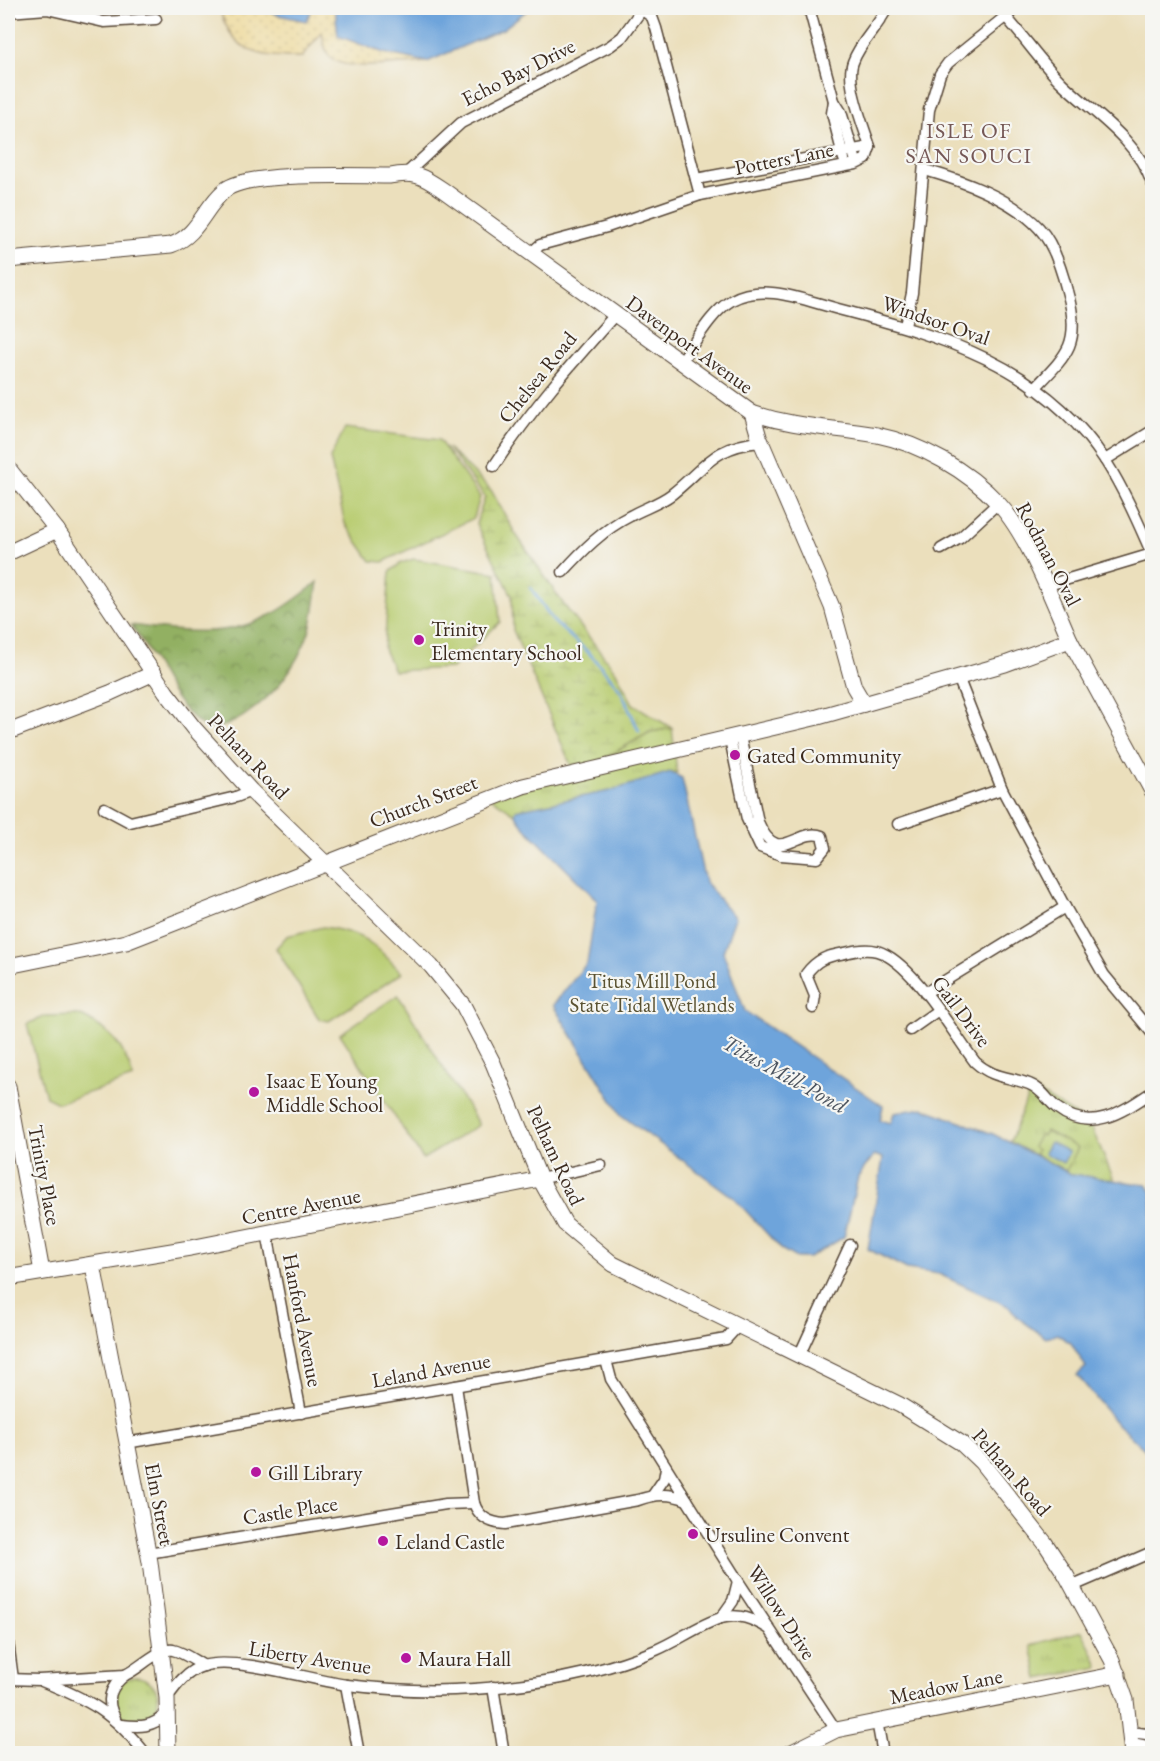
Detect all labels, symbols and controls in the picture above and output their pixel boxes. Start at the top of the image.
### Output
street label: Echo Bay Drive [457,32,579,112]
district label: ISLE OF SAN SOUCI [905,116,1033,170]
street label: Potters Lane [732,135,836,181]
street label: Davenport Avenue [621,289,759,399]
street label: Windsor Oval [878,289,994,351]
street label: Chelsea Road [492,325,582,428]
street label: Rodman Oval [1010,497,1088,611]
place label: Trinity Elementary School [431,615,582,666]
marker: Trinity Elementary School [412,633,426,647]
street label: Pelham Road [202,707,296,805]
place label: Gated Community [747,742,902,769]
marker: Gated Community [728,748,742,762]
street label: Church Street [365,768,481,834]
park label: Titus Mill Pond State Tidal Wetlands [569,967,735,1018]
street label: Gail Drive [926,970,998,1052]
water label: Titus Mill-Pond [718,1028,853,1120]
place label: Isaac E Young Middle School [266,1067,383,1118]
marker: Isaac E Young Middle School [247,1085,261,1099]
street label: Pelham Road [521,1101,591,1210]
street label: Trinity Place [22,1123,68,1227]
street label: Centre Avenue [239,1181,363,1231]
street label: Hanford Avenue [277,1251,329,1389]
street label: Leland Avenue [370,1346,492,1394]
street label: Pelham Road [967,1423,1058,1522]
place label: Gill Library [268,1459,363,1486]
street label: Elm Street [139,1460,181,1548]
marker: Gill Library [249,1465,263,1479]
street label: Castle Place [241,1489,339,1531]
place label: Ursuline Convent [705,1521,850,1548]
marker: Ursuline Convent [686,1527,700,1541]
place label: Leland Castle [395,1528,505,1555]
marker: Leland Castle [376,1534,390,1548]
street label: Willow Drive [741,1560,823,1664]
street label: Liberty Avenue [247,1634,373,1680]
place label: Maura Hall [418,1645,511,1672]
marker: Maura Hall [399,1651,413,1665]
street label: Meadow Lane [887,1662,1005,1710]

